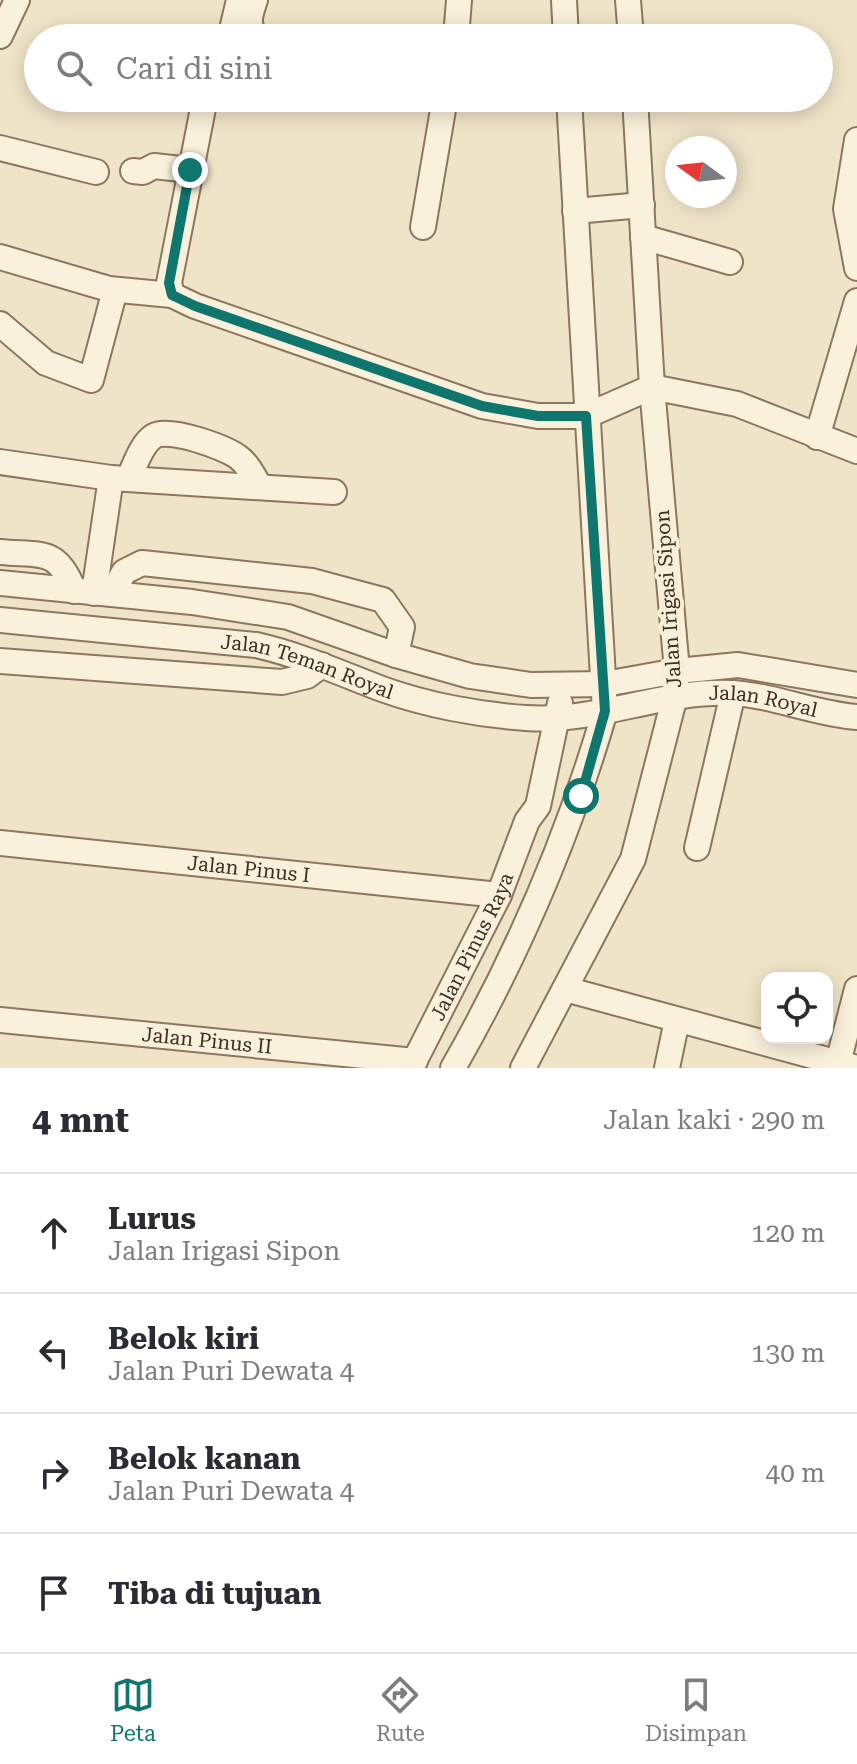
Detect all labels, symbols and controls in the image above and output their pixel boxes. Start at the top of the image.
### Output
search box [24,24,833,112]
icon: search [52,46,96,90]
text: Cari di sini [116,51,272,86]
north arrow [665,136,737,208]
route end [172,152,208,188]
street label: Jalan Irigasi Sipon [650,509,686,689]
street label: Jalan Teman Royal [219,630,397,704]
street label: Jalan Royal [708,681,820,722]
route start [563,778,599,814]
street label: Jalan Pinus I [186,851,311,887]
street label: Jalan Pinus Raya [425,869,518,1024]
map controls [761,972,833,1044]
button: locate [761,972,833,1044]
street label: Jalan Pinus II [141,1022,273,1059]
text: 4 mnt [32,1100,129,1140]
text: Jalan kaki · 290 m [603,1105,825,1135]
text: Lurus [108,1201,196,1236]
icon: ahead [32,1211,76,1255]
text: 120 m [751,1218,825,1248]
text: Jalan Irigasi Sipon [108,1236,340,1266]
text: Belok kiri [108,1321,259,1356]
icon: left [32,1331,76,1375]
text: 130 m [751,1338,825,1368]
text: Jalan Puri Dewata 4 [108,1356,354,1386]
text: Belok kanan [108,1441,301,1476]
icon: right [32,1451,76,1495]
text: 40 m [766,1458,825,1488]
text: Jalan Puri Dewata 4 [108,1476,354,1506]
icon: arrive [32,1571,76,1615]
text: Tiba di tujuan [108,1576,321,1611]
tab: Peta [110,1673,156,1746]
tab: Rute [376,1673,425,1746]
tab: Disimpan [645,1673,747,1746]

